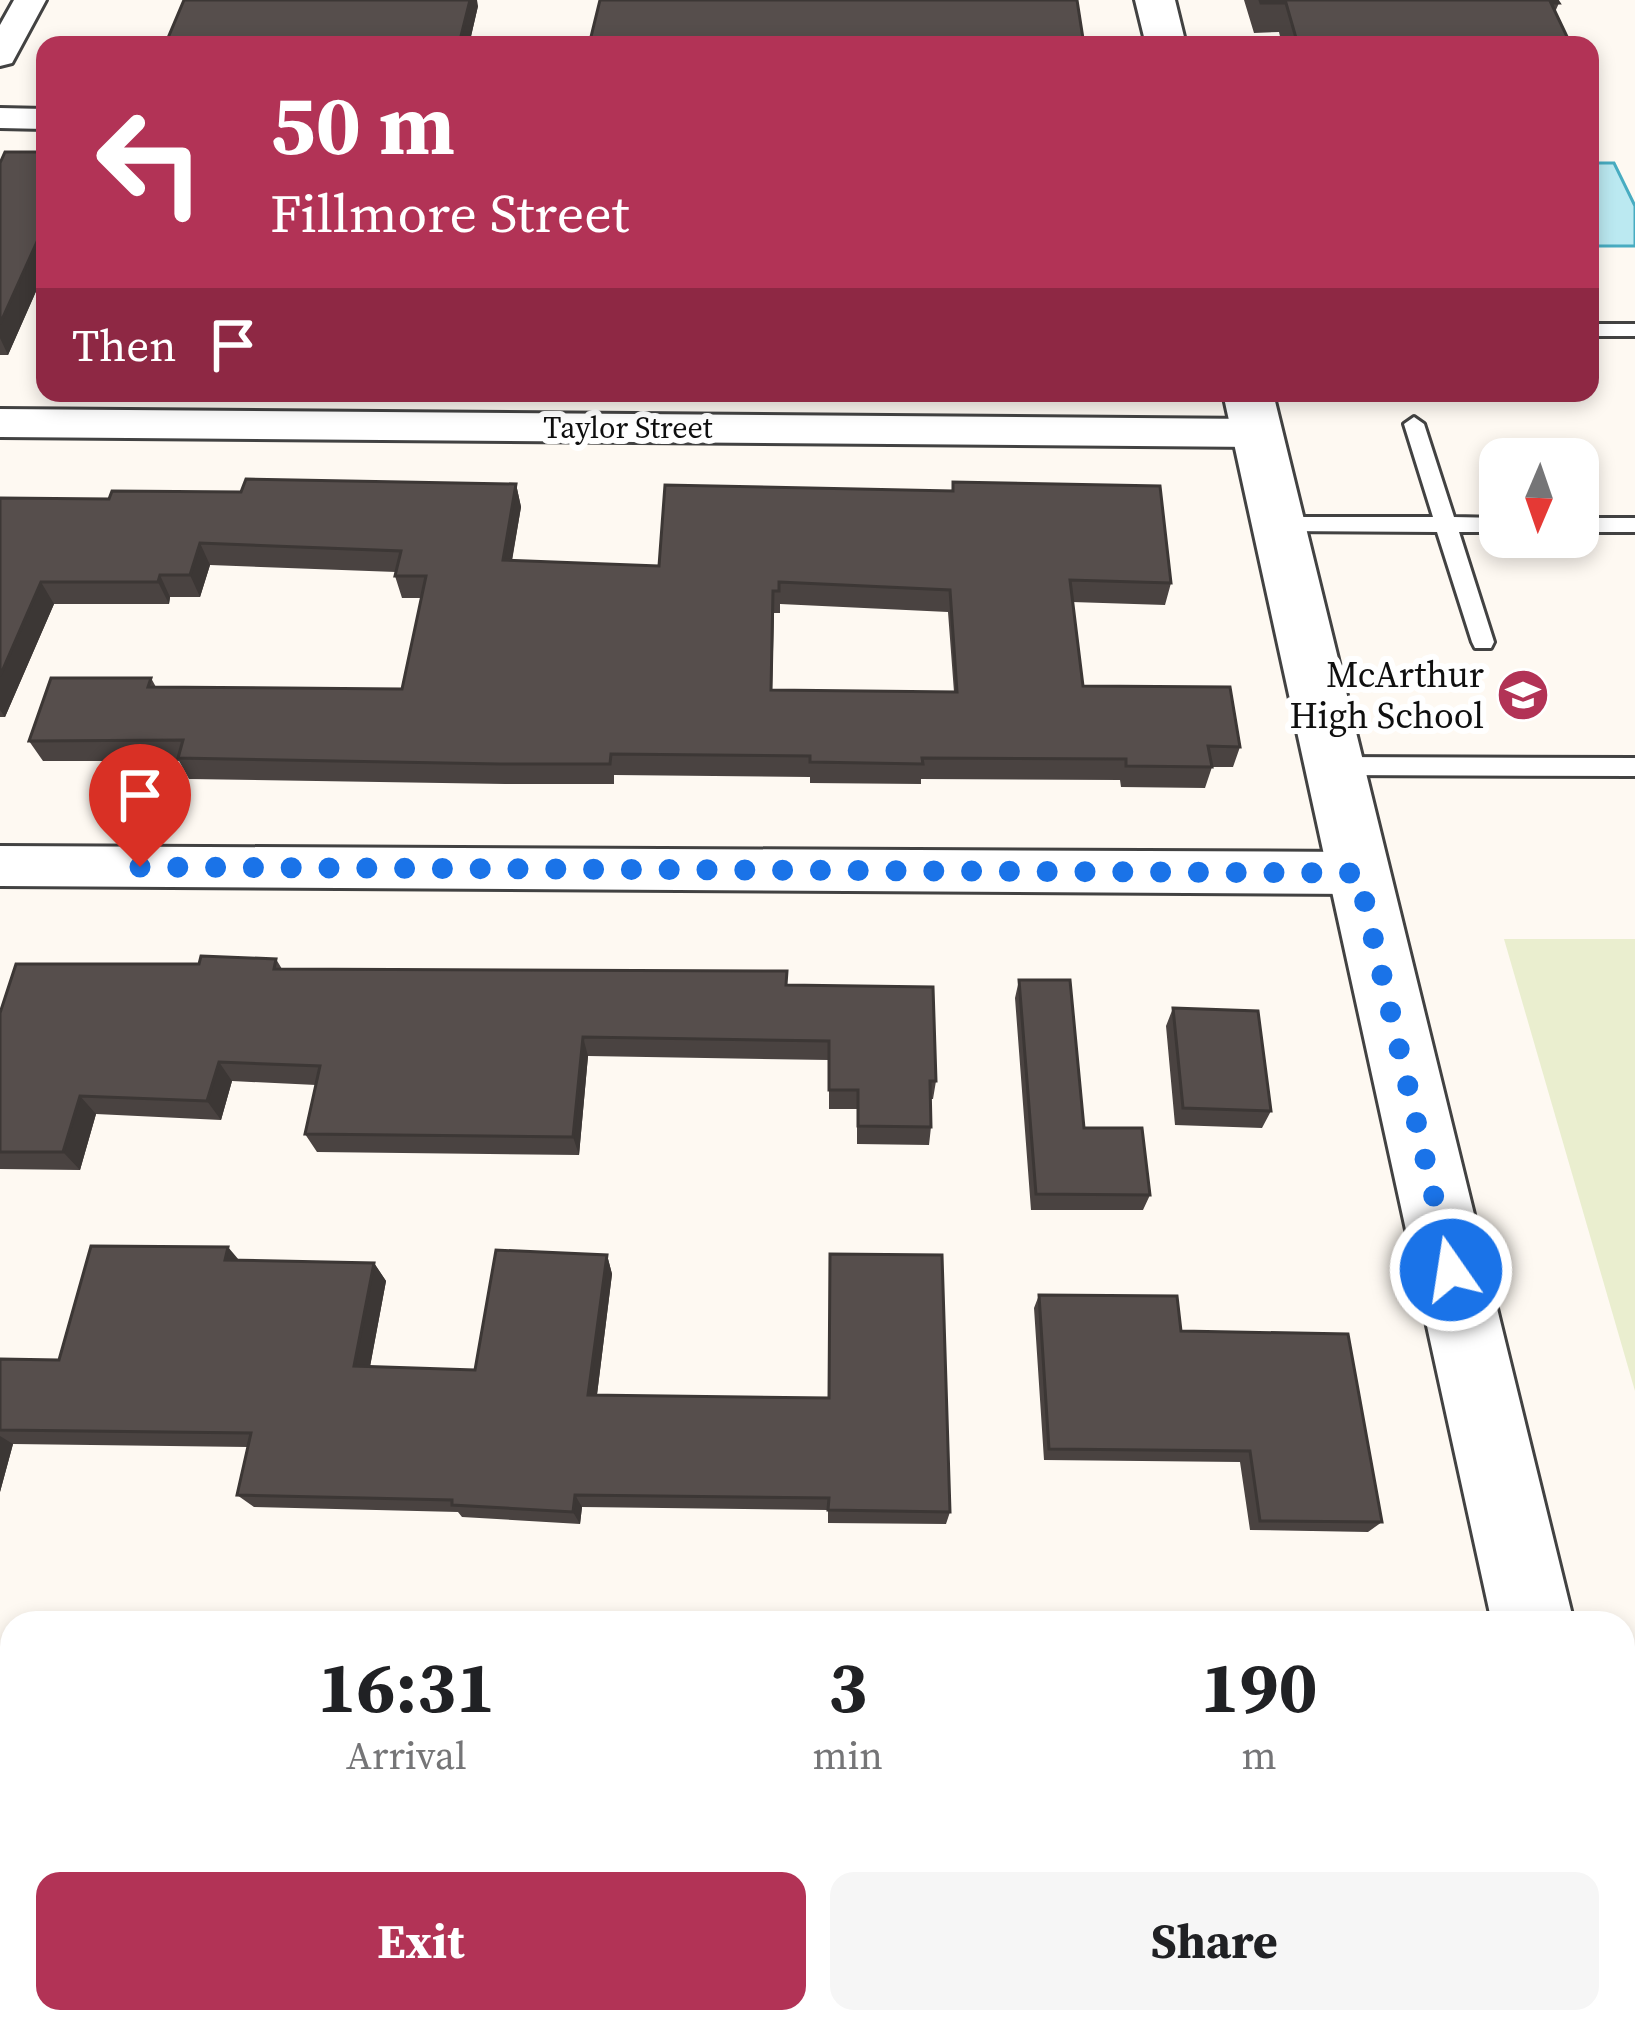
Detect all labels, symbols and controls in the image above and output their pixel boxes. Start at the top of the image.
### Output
text: 50 m [270,67,455,182]
icon: left [72,84,228,240]
text: Fillmore Street [270,176,629,250]
icon: arrive [200,312,266,378]
text: Then [72,314,176,376]
street label: Taylor Street [543,407,713,448]
north arrow [1479,438,1599,558]
map controls [1479,438,1599,558]
place label: McArthur High School [1289,650,1484,740]
school or university icon: McArthur High School [1495,667,1551,723]
pin [89,744,191,867]
icon: arrive [107,762,173,828]
position arrow [1388,1207,1514,1333]
text: 16:31 [317,1637,495,1736]
text: 3 [828,1637,867,1736]
text: 190 [1200,1637,1318,1736]
text: Arrival [346,1729,467,1782]
text: min [813,1729,883,1782]
text: m [1241,1729,1277,1782]
button: Exit [36,1872,806,2010]
button: Share [830,1872,1599,2010]

